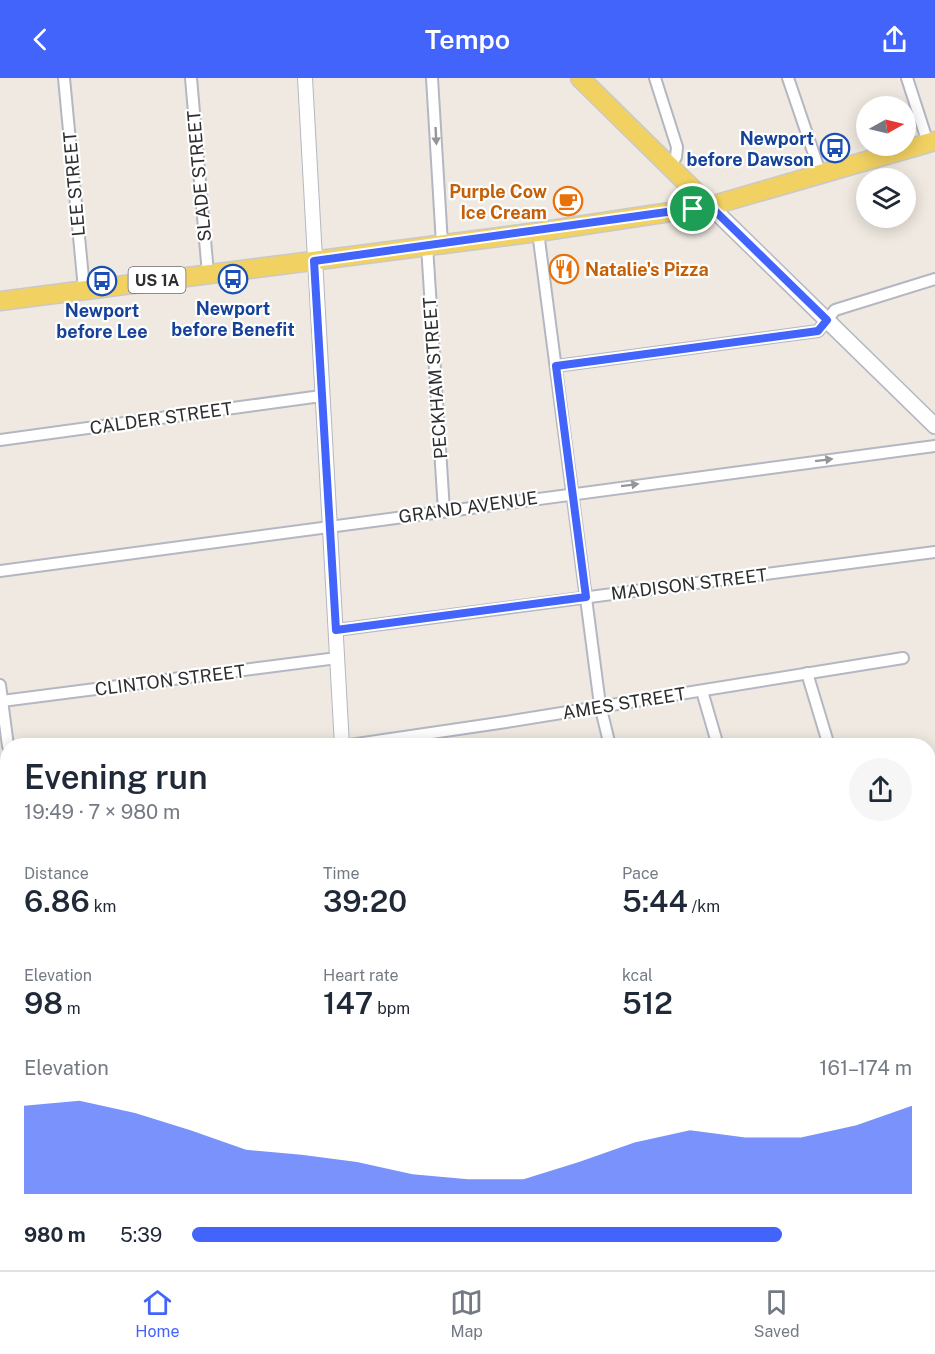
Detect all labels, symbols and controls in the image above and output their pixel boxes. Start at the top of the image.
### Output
icon: back [24,23,57,56]
text: Tempo [425,23,510,55]
icon: share [878,23,911,56]
north arrow [856,96,916,156]
map controls [856,96,916,228]
street label: SLADE STREET [183,109,215,242]
one-way arrow [431,127,440,146]
place label: Newport before Dawson [686,128,814,170]
street label: LEE STREET [59,130,89,237]
bus stop icon: Newport before Dawson [819,132,851,164]
button: layers [856,168,916,228]
place label: Purple Cow Ice Cream [449,181,547,223]
pin [667,183,718,234]
cafe icon: Purple Cow Ice Cream [552,185,584,217]
icon: arrive [676,192,709,225]
restaurant icon: Natalie's Pizza [548,253,580,285]
place label: Natalie's Pizza [585,259,709,280]
bus stop icon: Newport before Benefit [217,263,249,295]
bus stop icon: Newport before Lee [86,265,118,297]
road number: US 1A [128,267,186,293]
street label: PECKHAM STREET [419,296,451,460]
place label: Newport before Benefit [171,298,295,340]
place label: Newport before Lee [56,300,148,342]
street label: CALDER STREET [88,398,234,438]
one-way arrow [814,455,833,465]
one-way arrow [621,480,640,490]
street label: GRAND AVENUE [397,487,539,527]
street label: MADISON STREET [610,564,769,604]
street label: CLINTON STREET [94,660,247,700]
street label: AMES STREET [561,683,687,723]
text: Evening run [24,758,207,796]
button: share [849,758,912,821]
text: 19:49 · 7 × 980 m [24,800,180,824]
text: Distance [24,864,89,883]
text: Time [323,864,359,883]
text: Pace [622,864,659,883]
text: 6.86 [24,883,90,919]
text: 39:20 [323,883,407,919]
text: 5:44 [622,883,688,919]
text: km [90,897,116,916]
text: /km [688,897,720,916]
text: Elevation [24,966,92,985]
text: Heart rate [323,966,399,985]
text: kcal [622,966,653,985]
text: 98 [24,985,63,1021]
text: 147 [323,985,373,1021]
text: 512 [622,985,673,1021]
text: m [63,999,81,1018]
text: bpm [373,999,410,1018]
text: Elevation [24,1056,109,1080]
text: 161–174 m [819,1056,912,1080]
text: 980 m [24,1223,86,1247]
text: 5:39 [120,1223,162,1247]
tab: Home [135,1286,179,1341]
tab: Map [450,1286,483,1341]
tab: Saved [754,1286,800,1341]

